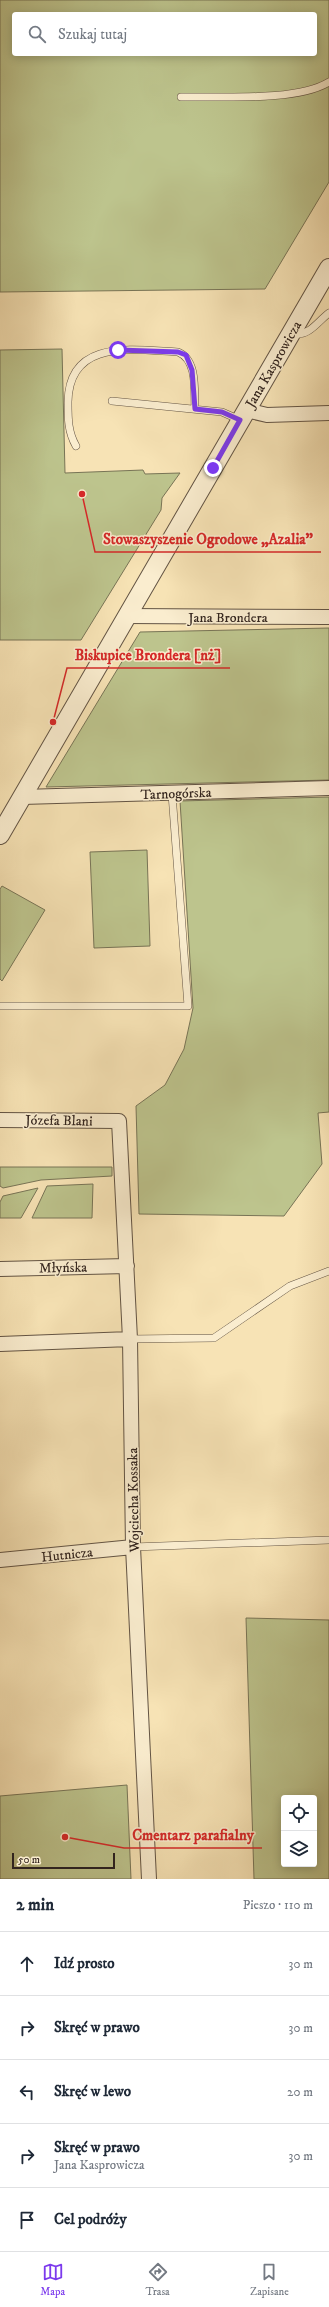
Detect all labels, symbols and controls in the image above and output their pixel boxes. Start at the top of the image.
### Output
search box [12,12,317,56]
icon: search [26,23,48,45]
text: Szukaj tutaj [58,25,127,44]
street label: Jana Kasprowicza [241,318,306,413]
route start [109,341,127,359]
route end [204,459,222,477]
callout: Stowaszyszenie Ogrodowe „Azalia” [95,525,321,552]
text: Stowaszyszenie Ogrodowe „Azalia” [103,530,314,549]
street label: Jana Brondera [186,609,268,627]
callout: Biskupice Brondera [nż] [67,641,230,668]
text: Biskupice Brondera [nż] [75,646,221,665]
street label: Tarnogórska [140,784,212,804]
street label: Józefa Blani [23,1111,93,1131]
street label: Młyńska [39,1259,87,1277]
street label: Wojciecha Kossaka [124,1447,144,1554]
street label: Hutnicza [40,1543,94,1567]
map controls [281,1795,317,1867]
button: locate [281,1795,317,1831]
callout: Cmentarz parafialny [124,1821,262,1848]
text: Cmentarz parafialny [132,1826,255,1845]
button: layers [281,1831,317,1867]
scale bar [12,1851,115,1870]
text: 50 m [18,1853,40,1867]
text: 2 min [16,1894,54,1916]
text: Pieszo · 110 m [243,1897,313,1913]
icon: ahead [16,1953,38,1975]
text: Idź prosto [54,1954,115,1973]
text: 30 m [289,1956,313,1972]
icon: right [16,2017,38,2039]
text: Skręć w prawo [54,2018,140,2037]
text: 30 m [289,2020,313,2036]
icon: left [16,2081,38,2103]
text: Skręć w lewo [54,2082,131,2101]
text: 20 m [287,2084,313,2100]
text: Skręć w prawo [54,2138,140,2157]
icon: right [16,2145,38,2167]
text: 30 m [289,2148,313,2164]
text: Jana Kasprowicza [54,2157,145,2173]
icon: arrive [16,2209,38,2231]
text: Cel podróży [54,2210,127,2229]
tab: Mapa [40,2261,65,2299]
tab: Trasa [145,2261,170,2299]
tab: Zapisane [250,2261,289,2299]

